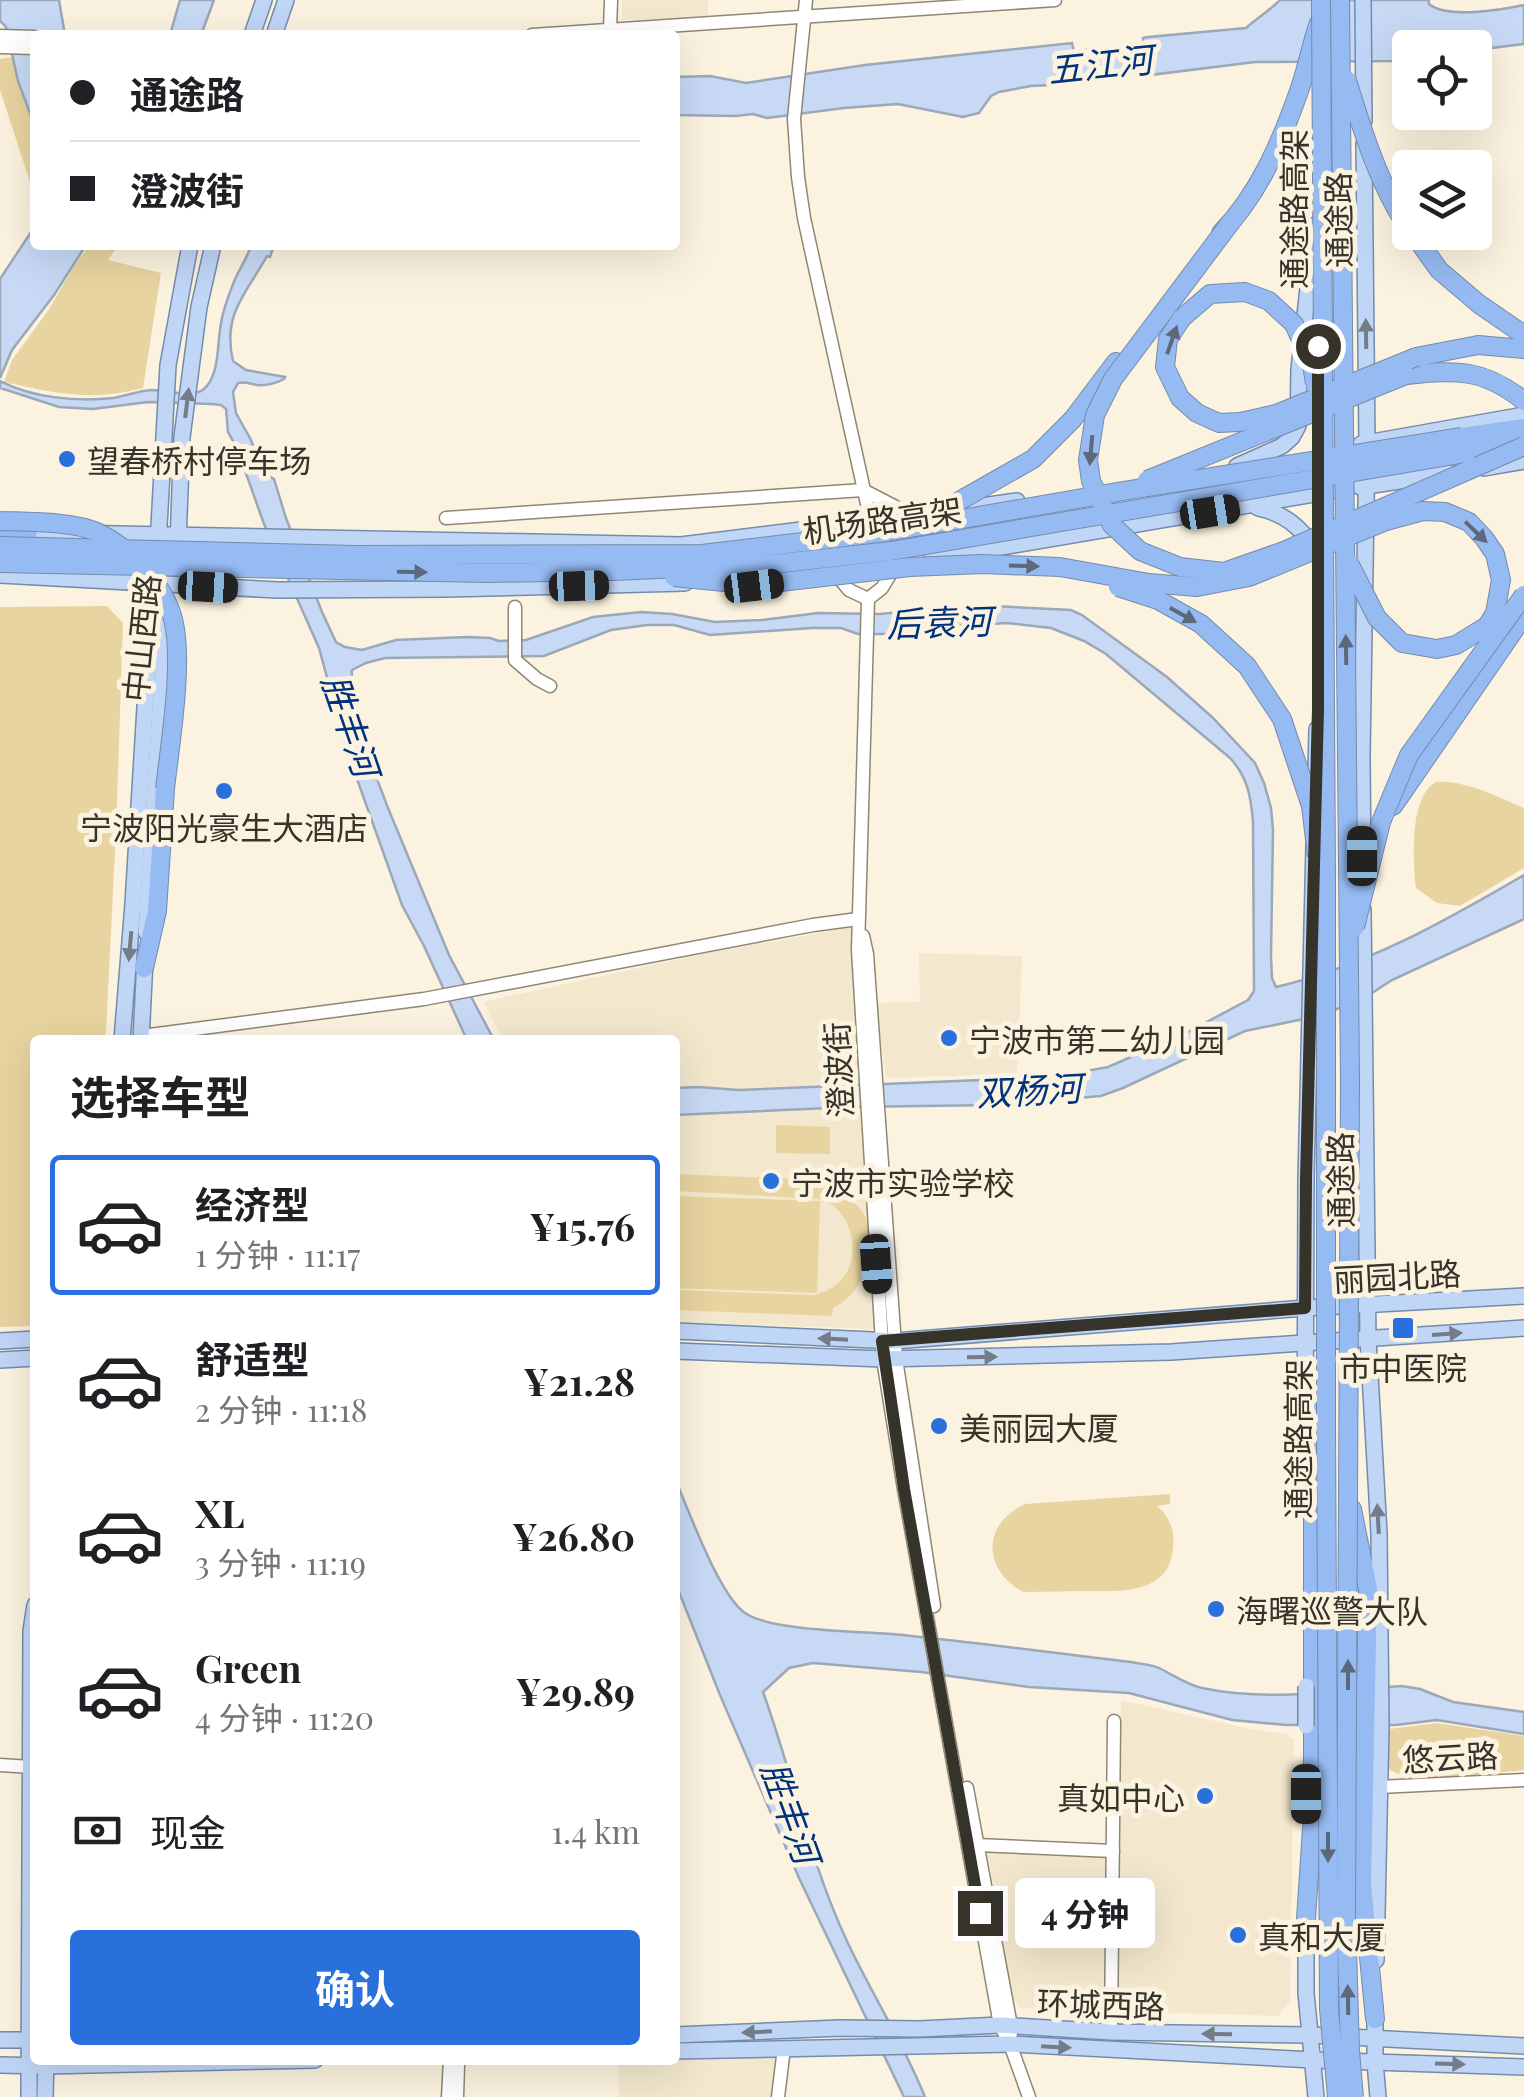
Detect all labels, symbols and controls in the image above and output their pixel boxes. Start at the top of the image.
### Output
map controls [1392,30,1492,250]
button: locate [1392,30,1492,130]
water label: 五江河 [1045,34,1161,92]
text: 通途路 [130,68,244,119]
street label: 通途路高架 [1271,129,1314,289]
button: layers [1392,150,1492,250]
text: 澄波街 [130,164,244,215]
street label: 通途路 [1315,172,1359,268]
one-way arrow [1358,318,1374,350]
route start [1296,324,1341,369]
one-way arrow [1165,325,1180,355]
one-way arrow [179,387,195,418]
one-way arrow [1082,435,1098,467]
place label: 望春桥村停车场 [87,438,311,481]
marker: 望春桥村停车场 [56,448,78,470]
street label: 机场路高架 [800,487,964,551]
car [1178,492,1242,532]
one-way arrow [1463,520,1487,543]
one-way arrow [1008,558,1040,574]
one-way arrow [397,564,429,580]
car [722,567,786,605]
car [177,570,239,604]
car [548,570,610,602]
street label: 中山西路 [112,572,168,704]
water label: 后袁河 [886,595,998,646]
one-way arrow [1169,606,1198,623]
one-way arrow [1338,633,1354,665]
water label: 胜丰河 [313,668,393,788]
marker: 宁波阳光豪生大酒店 [213,780,235,802]
place label: 宁波阳光豪生大酒店 [80,805,368,848]
car [1347,826,1377,886]
one-way arrow [121,931,137,963]
place label: 宁波市第二幼儿园 [969,1017,1225,1060]
street label: 澄波街 [813,1021,861,1119]
marker: 宁波市第二幼儿园 [938,1027,960,1049]
water label: 双杨河 [975,1062,1089,1115]
text: 选择车型 [70,1065,250,1125]
street label: 通途路 [1317,1132,1361,1228]
place label: 宁波市实验学校 [791,1160,1015,1203]
marker: 宁波市实验学校 [760,1170,782,1192]
text: 经济型 [195,1178,309,1229]
icon: car [75,1180,165,1270]
text: ¥15.76 [530,1200,635,1251]
text: 1 分钟 · 11:17 [195,1232,360,1275]
car [859,1233,893,1295]
street label: 丽园北路 [1332,1250,1462,1300]
marker: 市中医院 [1390,1315,1416,1341]
one-way arrow [1431,1326,1463,1342]
one-way arrow [817,1330,849,1346]
text: 舒适型 [195,1333,309,1384]
icon: car [75,1335,165,1425]
place label: 市中医院 [1339,1345,1467,1388]
one-way arrow [967,1349,999,1365]
text: ¥21.28 [523,1355,635,1406]
street label: 通途路高架 [1275,1359,1318,1519]
text: 2 分钟 · 11:18 [195,1387,367,1430]
place label: 美丽园大厦 [959,1405,1119,1448]
marker: 美丽园大厦 [928,1415,950,1437]
text: XL [195,1487,244,1538]
icon: car [75,1490,165,1580]
one-way arrow [1370,1502,1386,1534]
text: ¥26.80 [512,1510,635,1561]
text: 3 分钟 · 11:19 [195,1540,366,1583]
place label: 海曙巡警大队 [1236,1588,1428,1631]
marker: 海曙巡警大队 [1205,1598,1227,1620]
text: Green [195,1642,302,1693]
icon: car [75,1645,165,1735]
one-way arrow [1340,1658,1356,1690]
text: ¥29.89 [516,1665,635,1716]
text: 4 分钟 · 11:20 [195,1695,374,1738]
street label: 悠云路 [1401,1732,1499,1780]
water label: 胜丰河 [752,1755,834,1875]
car [1291,1764,1321,1824]
place label: 真如中心 [1057,1775,1185,1818]
marker: 真如中心 [1194,1785,1216,1807]
icon: cash [70,1803,125,1858]
text: 现金 [150,1806,226,1857]
text: 1.4 km [551,1809,640,1852]
one-way arrow [1321,1832,1337,1864]
callout: 4 分钟 [1015,1878,1155,1948]
route end [958,1891,1003,1936]
text: 4 分钟 [1041,1891,1129,1934]
place label: 真和大厦 [1258,1914,1386,1957]
marker: 真和大厦 [1227,1924,1249,1946]
button: 确认 [70,1930,640,2045]
street label: 环城西路 [1036,1979,1166,2027]
one-way arrow [1340,1983,1356,2015]
one-way arrow [741,2024,773,2040]
one-way arrow [1200,2026,1232,2042]
one-way arrow [1040,2039,1072,2055]
one-way arrow [1435,2057,1467,2073]

